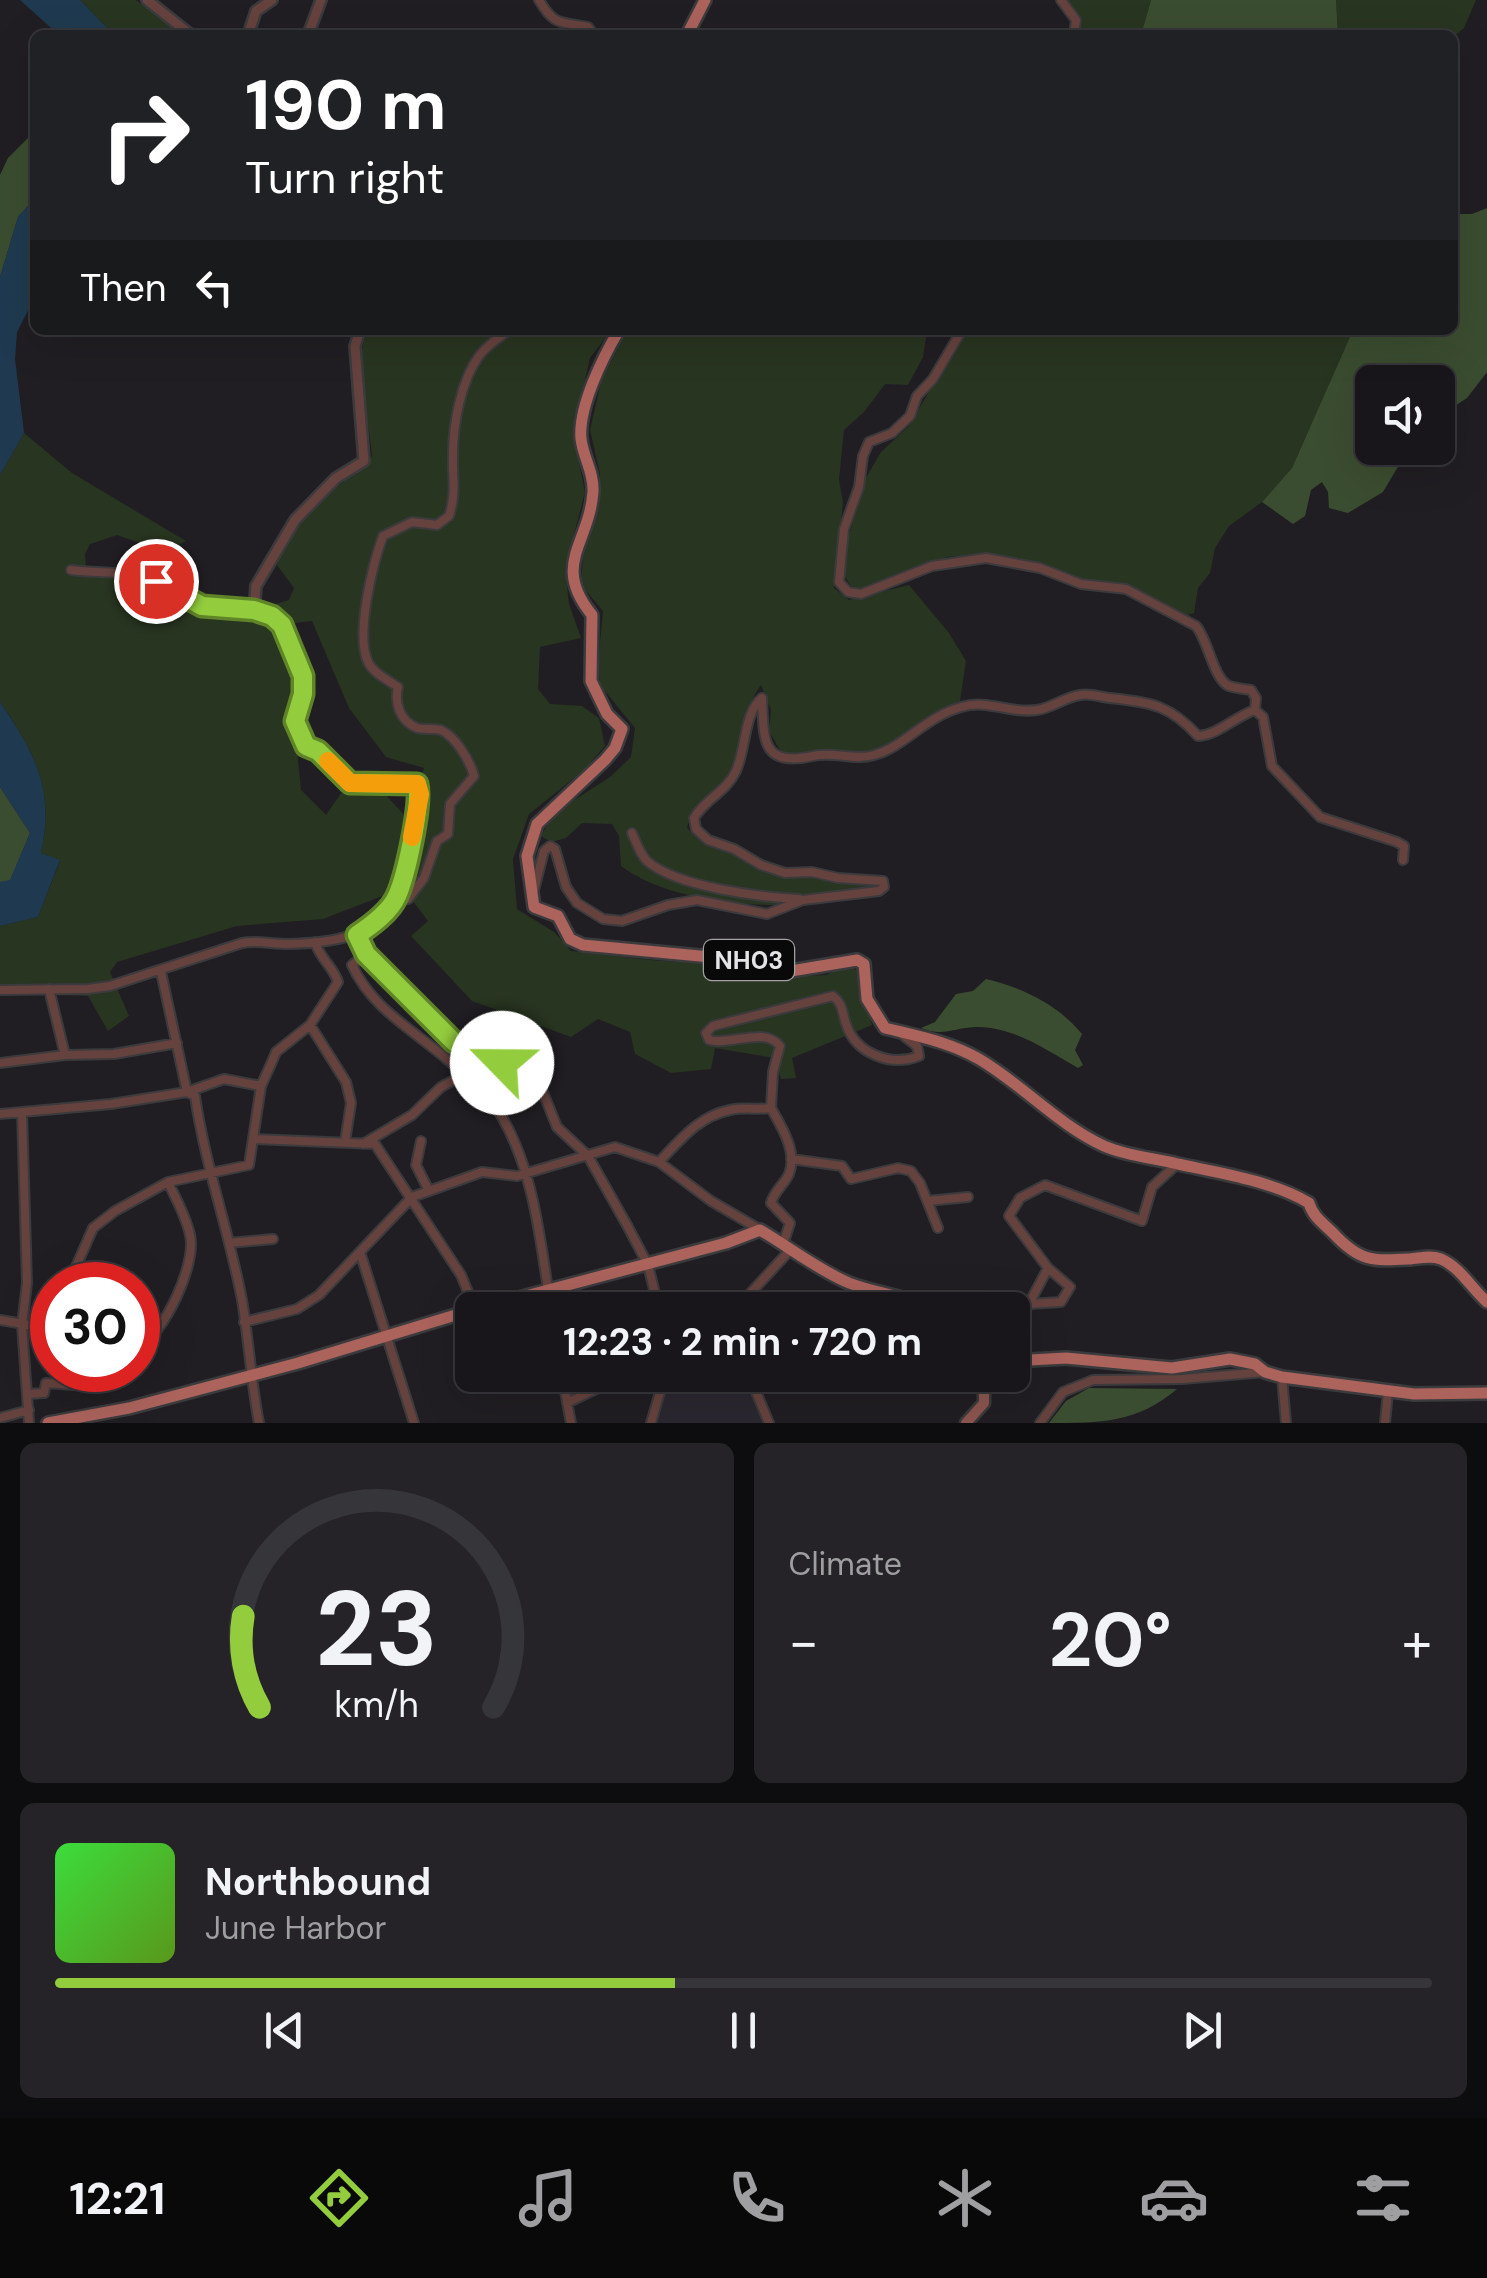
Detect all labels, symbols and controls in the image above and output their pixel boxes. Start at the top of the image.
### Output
text: 190 m [245,60,447,151]
icon: right [80,70,210,200]
text: Turn right [245,148,444,207]
icon: left [187,260,242,315]
text: Then [80,263,167,313]
map controls [1355,365,1455,465]
button: sound [1355,365,1455,465]
pin [114,539,199,624]
icon: arrive [129,554,184,609]
road number: NH03 [704,940,794,980]
position arrow [450,1011,554,1115]
speed limit sign: 30 [30,1262,160,1392]
text: 12:23 · 2 min · 720 m [563,1317,922,1367]
text: Climate [789,1543,902,1585]
text: 23 [315,1562,438,1697]
text: 20° [1049,1592,1172,1689]
text: − [789,1606,819,1678]
text: + [1402,1606,1432,1678]
text: km/h [335,1682,419,1728]
text: Northbound [205,1857,431,1907]
text: June Harbor [205,1907,386,1949]
icon: previous [257,2003,312,2058]
icon: pause [716,2003,771,2058]
icon: next [1175,2003,1230,2058]
icon: directions [304,2163,374,2233]
icon: music [513,2163,583,2233]
icon: phone [722,2163,792,2233]
icon: climate [930,2163,1000,2233]
icon: car [1139,2163,1209,2233]
icon: filters [1348,2163,1418,2233]
text: 12:21 [69,2169,165,2228]

